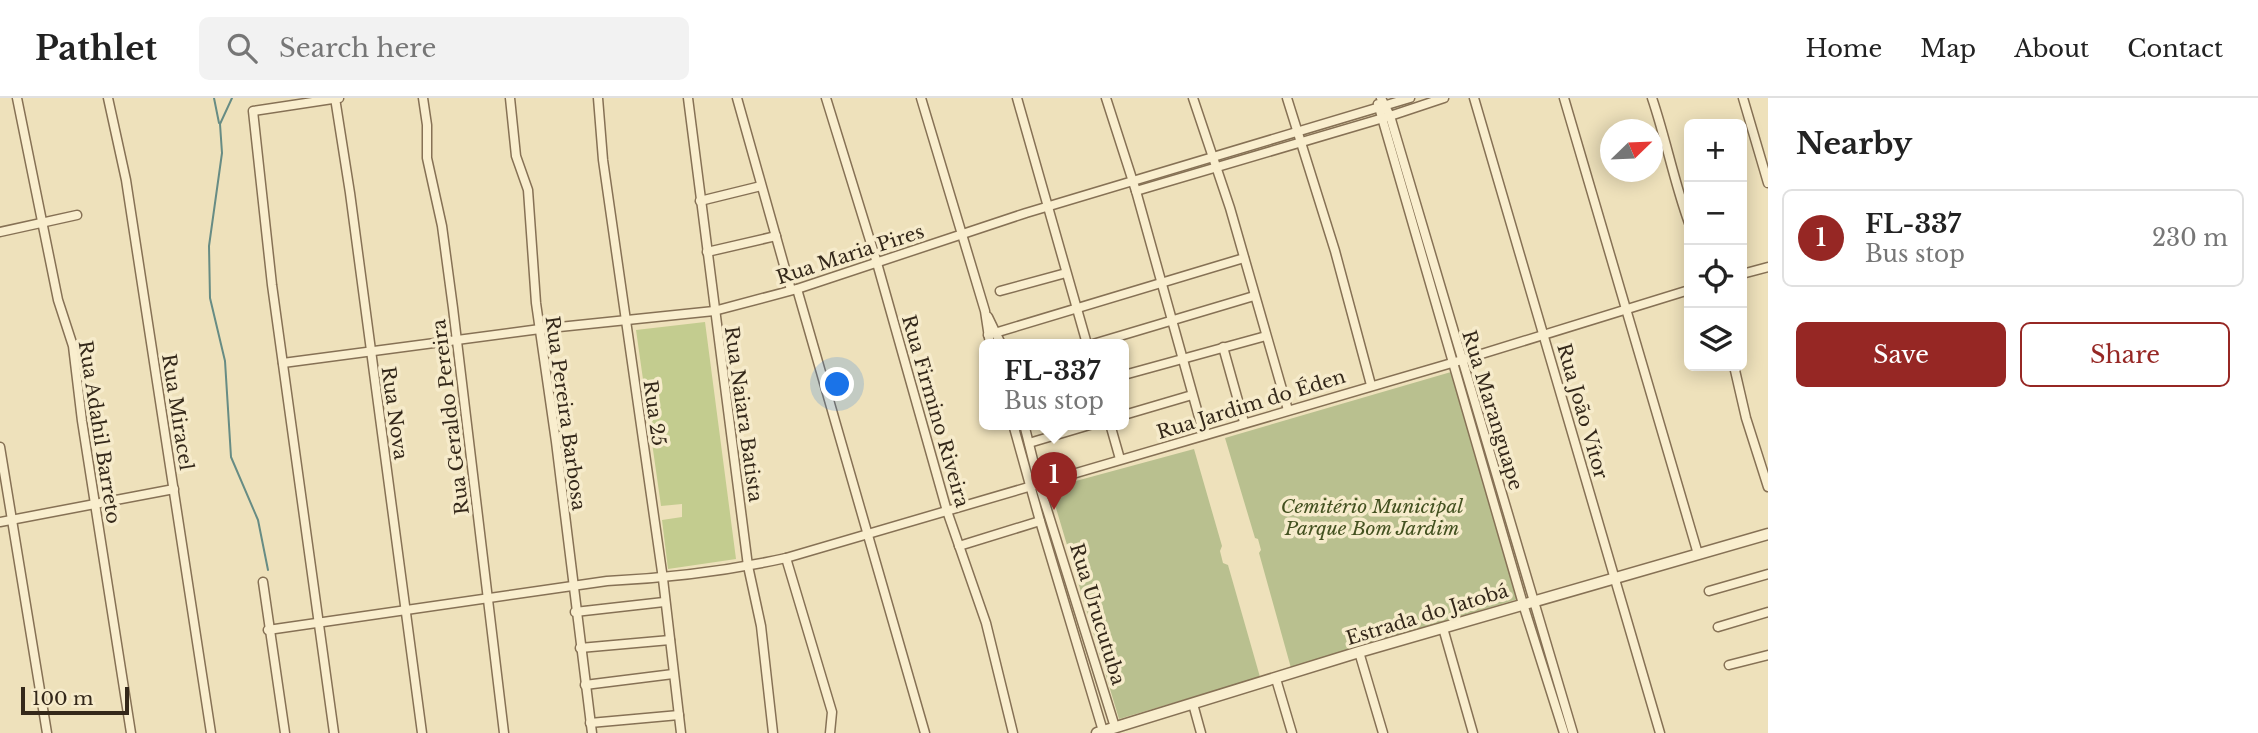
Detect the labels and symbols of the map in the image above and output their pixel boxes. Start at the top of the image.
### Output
north arrow [1600,119,1663,182]
street label: Rua Maria Pires [773,220,927,289]
street label: Rua Firmino Riveira [897,312,974,510]
street label: Rua Pereira Barbosa [540,314,591,512]
street label: Rua Geraldo Pereira [427,318,474,516]
street label: Rua Naiara Batista [720,325,767,504]
street label: Rua Maranguape [1457,327,1528,493]
street label: Rua Adahil Barreto [74,339,125,525]
street label: Rua João Vítor [1552,341,1613,482]
street label: Rua Miracel [157,352,198,472]
street label: Rua Nova [377,365,412,462]
street label: Rua Jardim do Éden [1154,365,1348,444]
your location [820,367,854,401]
street label: Rua 25 [639,379,670,447]
pin: 1 [1031,452,1077,510]
park label: Cemitério Municipal Parque Bom Jardim [1281,495,1463,540]
street label: Rua Urucutuba [1065,541,1130,688]
street label: Estrada do Jatobá [1343,579,1511,650]
scale bar [21,684,130,716]

